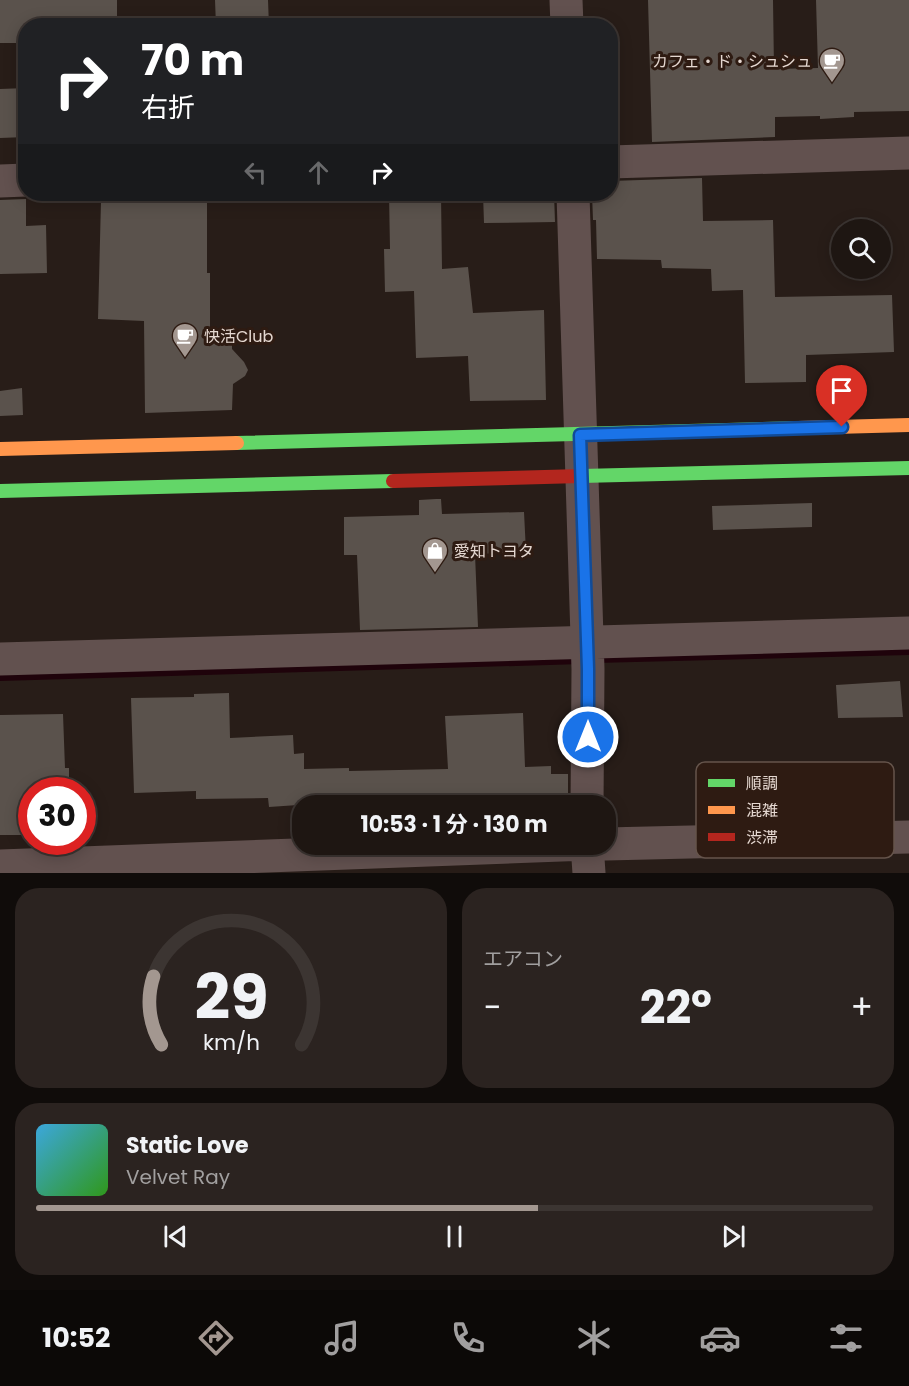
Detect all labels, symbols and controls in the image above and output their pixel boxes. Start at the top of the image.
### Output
text: 70 m [141,31,244,90]
icon: right [42,42,120,120]
cafe icon: カフェ・ド・シュシュ [817,46,847,84]
place label: カフェ・ド・シュシュ [652,50,812,73]
text: 右折 [141,89,195,126]
icon: left [239,156,272,189]
icon: ahead [302,156,335,189]
icon: right [365,156,398,189]
map controls [831,219,891,279]
button: search [831,219,891,279]
cafe icon: 快活Club [170,321,200,359]
place label: 快活Club [204,325,274,348]
pin [816,365,867,427]
icon: arrive [825,374,858,407]
shop icon: 愛知トヨタ [420,536,450,574]
place label: 愛知トヨタ [454,540,534,563]
position arrow [556,705,620,769]
legend [696,762,894,858]
text: 順調 [746,772,778,795]
speed limit sign: 30 [18,777,96,855]
text: 混雑 [746,799,778,822]
text: 10:53 · 1 分 · 130 m [360,809,548,840]
text: 渋滞 [746,826,778,849]
text: エアコン [483,945,563,973]
text: 29 [194,953,268,1041]
text: 22° [640,976,712,1039]
text: − [483,984,501,1031]
text: + [850,984,873,1031]
text: km/h [202,1027,260,1058]
text: Static Love [126,1130,249,1161]
text: Velvet Ray [126,1163,230,1191]
icon: previous [159,1220,192,1253]
icon: pause [438,1220,471,1253]
icon: next [717,1220,750,1253]
icon: directions [195,1317,237,1359]
icon: music [321,1317,363,1359]
icon: phone [447,1317,489,1359]
icon: climate [573,1317,615,1359]
icon: car [699,1317,741,1359]
icon: filters [825,1317,867,1359]
text: 10:52 [42,1319,110,1356]

